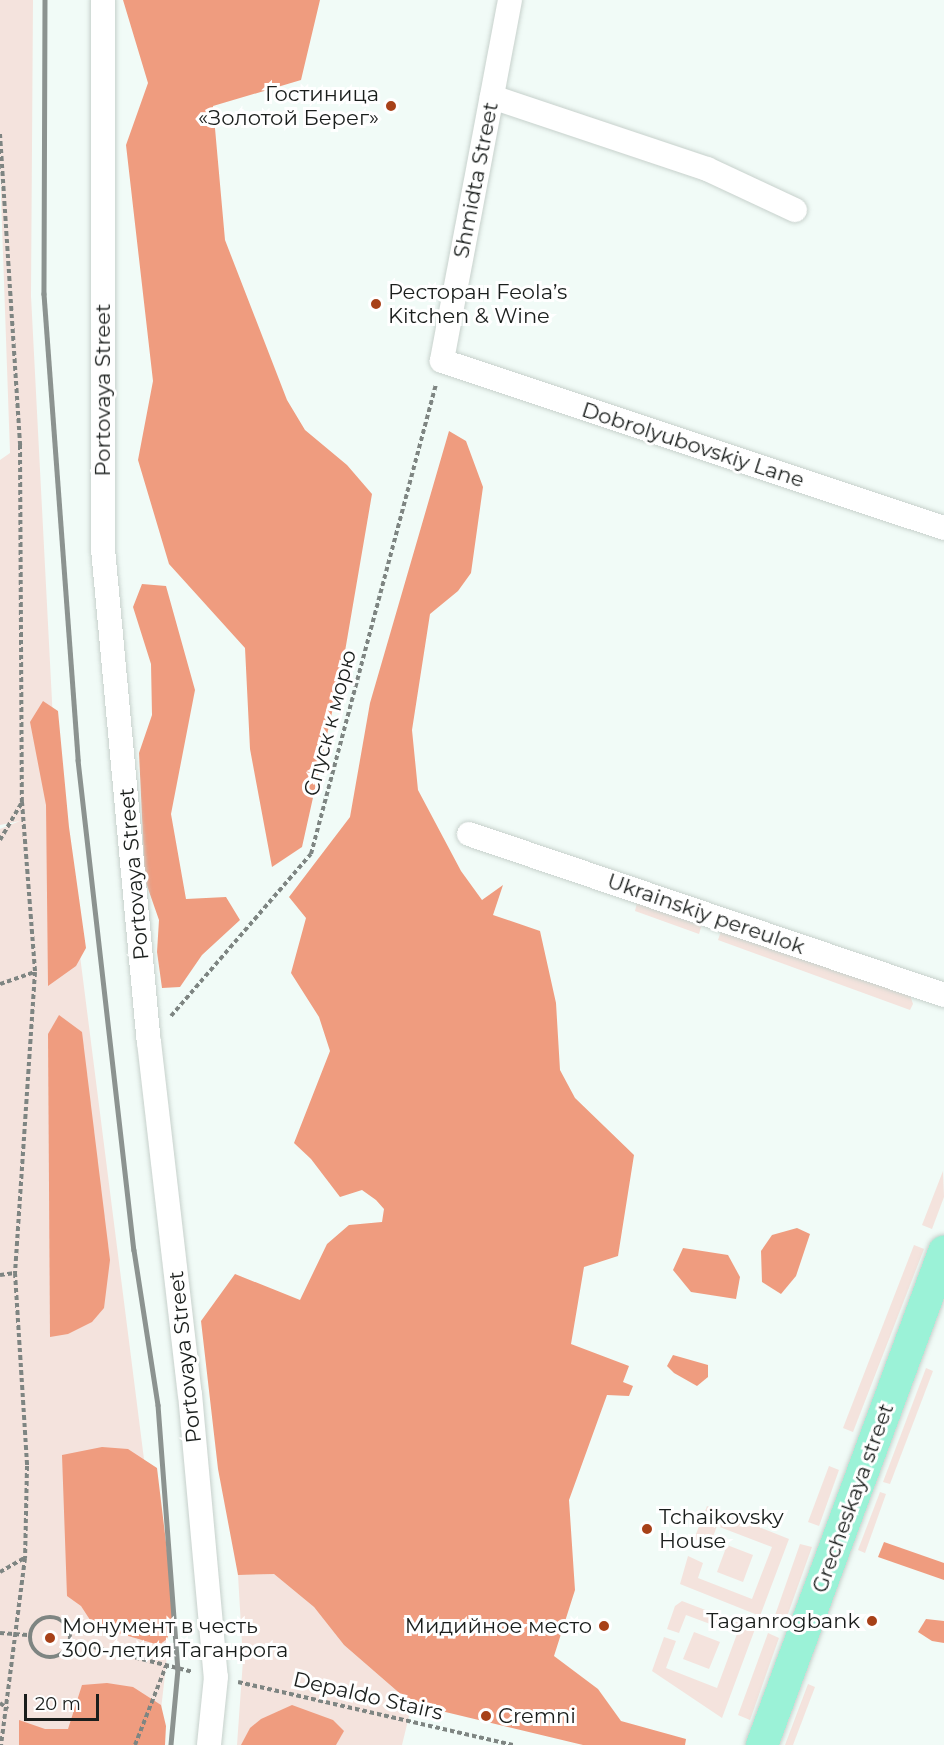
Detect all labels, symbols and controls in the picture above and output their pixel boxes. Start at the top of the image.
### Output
place label: Гостиница «Золотой Берег» [198,81,379,131]
marker: Гостиница «Золотой Берег» [384,99,398,113]
street label: Shmidta Street [449,100,503,260]
place label: Ресторан Feola’s Kitchen & Wine [388,279,567,329]
marker: Ресторан Feola’s Kitchen & Wine [369,297,383,311]
street label: Portovaya Street [90,303,116,477]
street label: Dobrolyubovskiy Lane [579,397,807,493]
street label: Спуск к морю [298,647,362,799]
street label: Portovaya Street [114,787,154,961]
street label: Ukrainskiy pereulok [604,868,808,960]
street label: Portovaya Street [163,1270,207,1444]
street label: Grecheskaya street [807,1400,899,1596]
place label: Tchaikovsky House [659,1504,784,1554]
marker: Tchaikovsky House [640,1522,654,1536]
place label: Taganrogbank [706,1608,860,1634]
place label: Монумент в честь 300-летия Таганрога [62,1613,288,1663]
place label: Мидийное место [405,1613,592,1639]
marker: Taganrogbank [865,1614,879,1628]
marker: Мидийное место [597,1619,611,1633]
marker: Монумент в честь 300-летия Таганрога [43,1631,57,1645]
street label: Depaldo Stairs [291,1667,445,1725]
scale bar [27,1682,102,1720]
text: 20 m [35,1693,81,1715]
place label: Cremni [498,1703,576,1729]
marker: Cremni [479,1709,493,1723]

